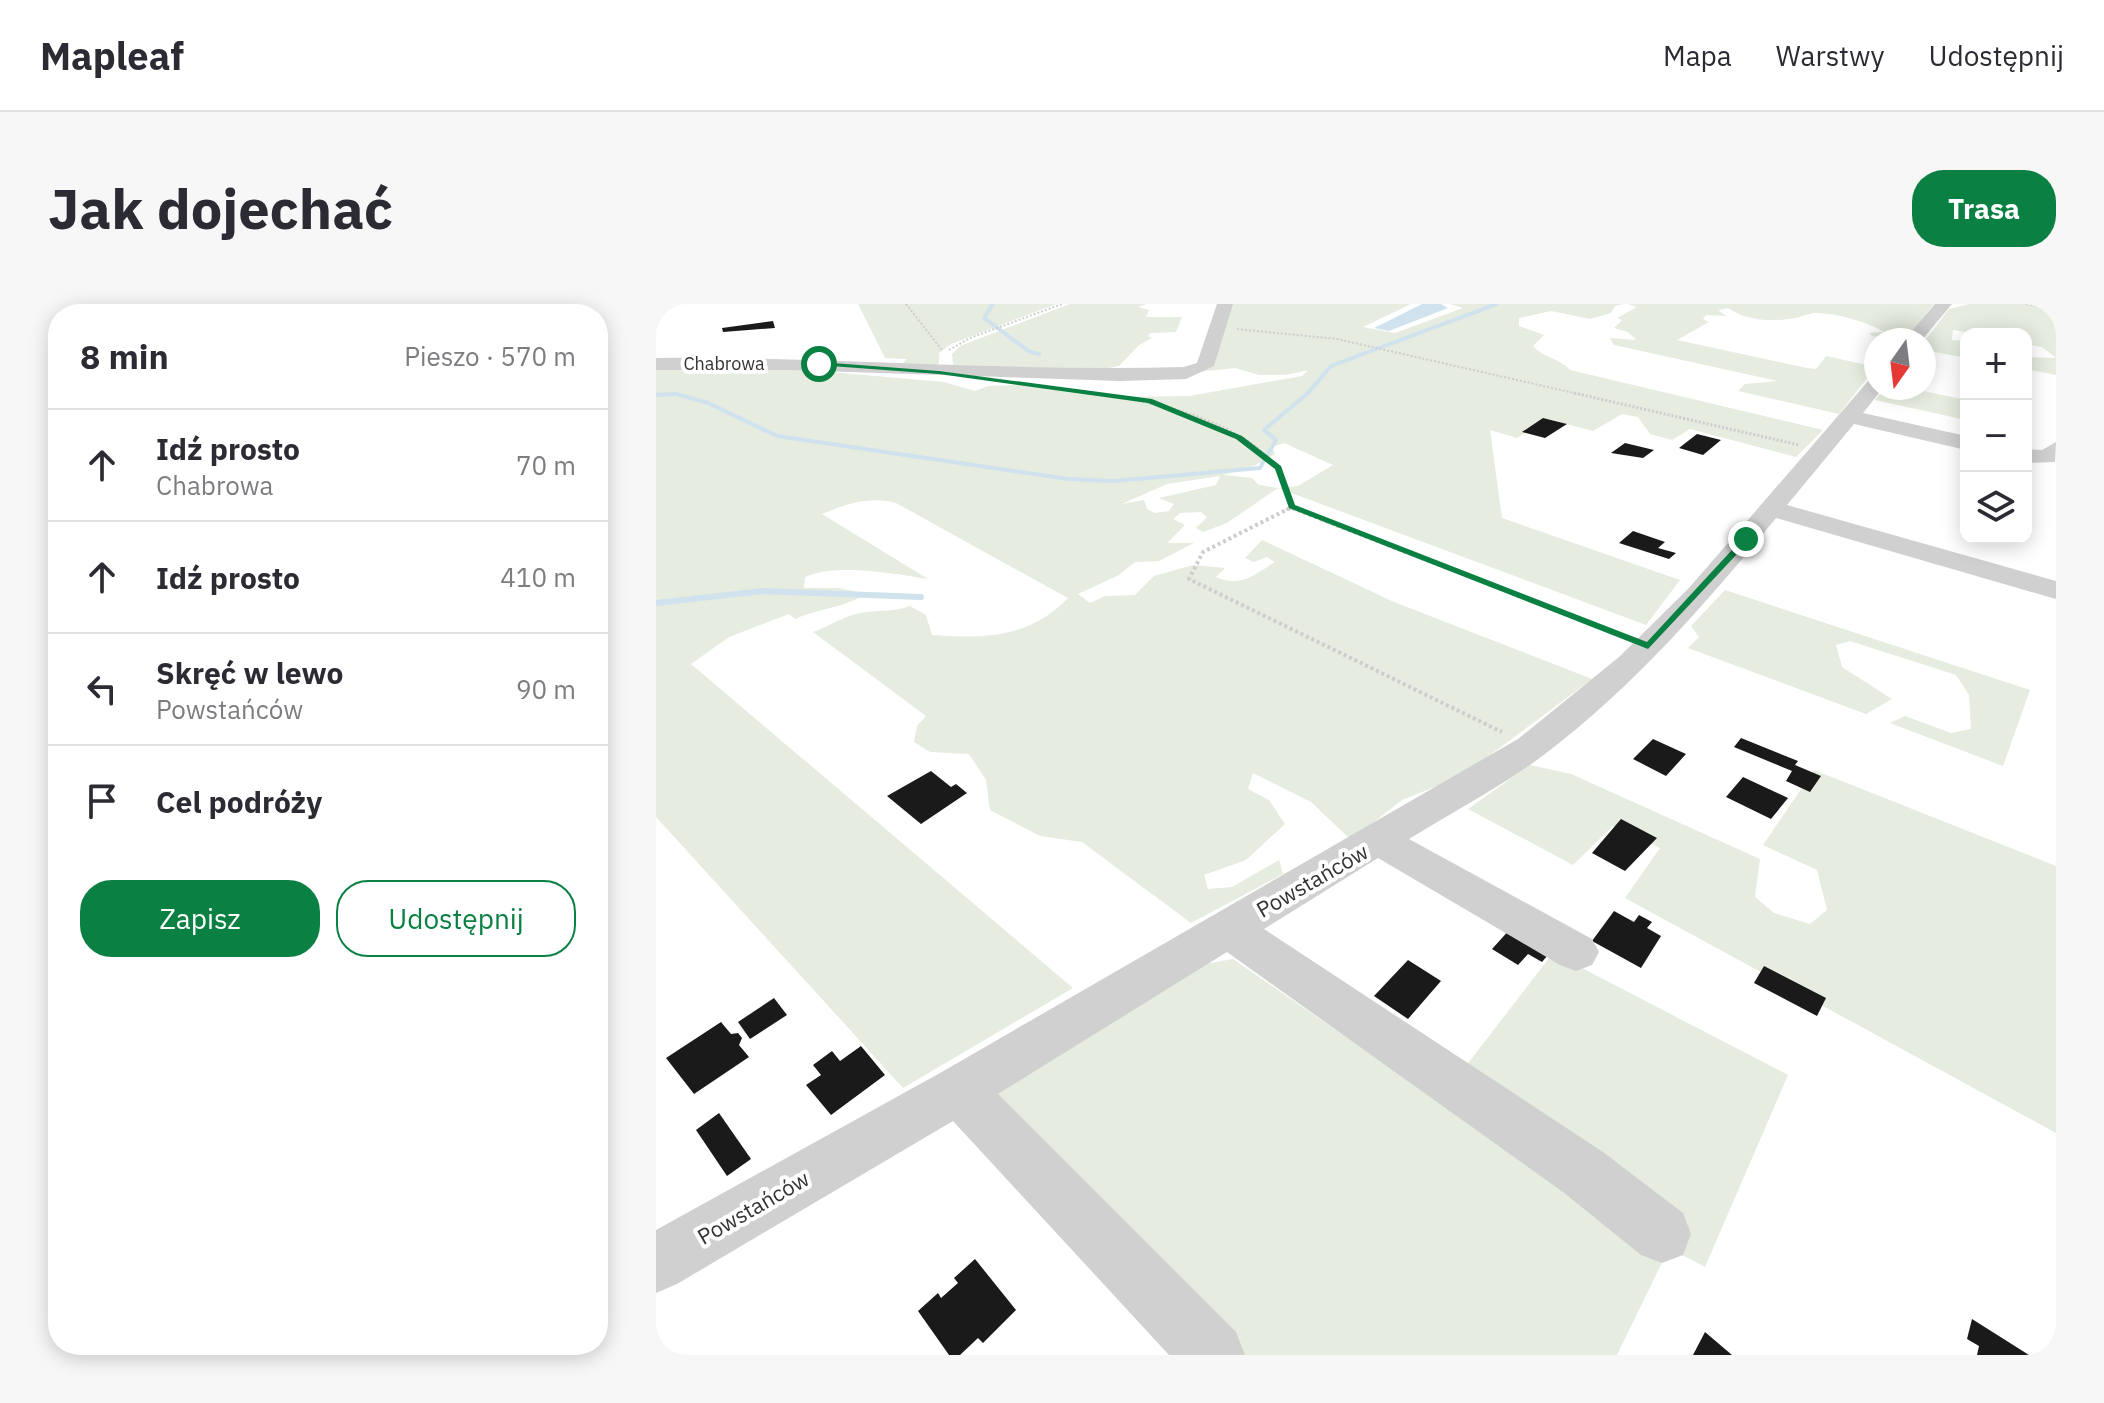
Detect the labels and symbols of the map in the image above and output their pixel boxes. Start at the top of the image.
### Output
north arrow [1864,328,1936,400]
route start [801,346,837,382]
street label: Chabrowa [683,352,765,375]
route end [1728,521,1764,557]
street label: Powstańców [1251,836,1373,924]
street label: Powstańców [692,1163,814,1251]

